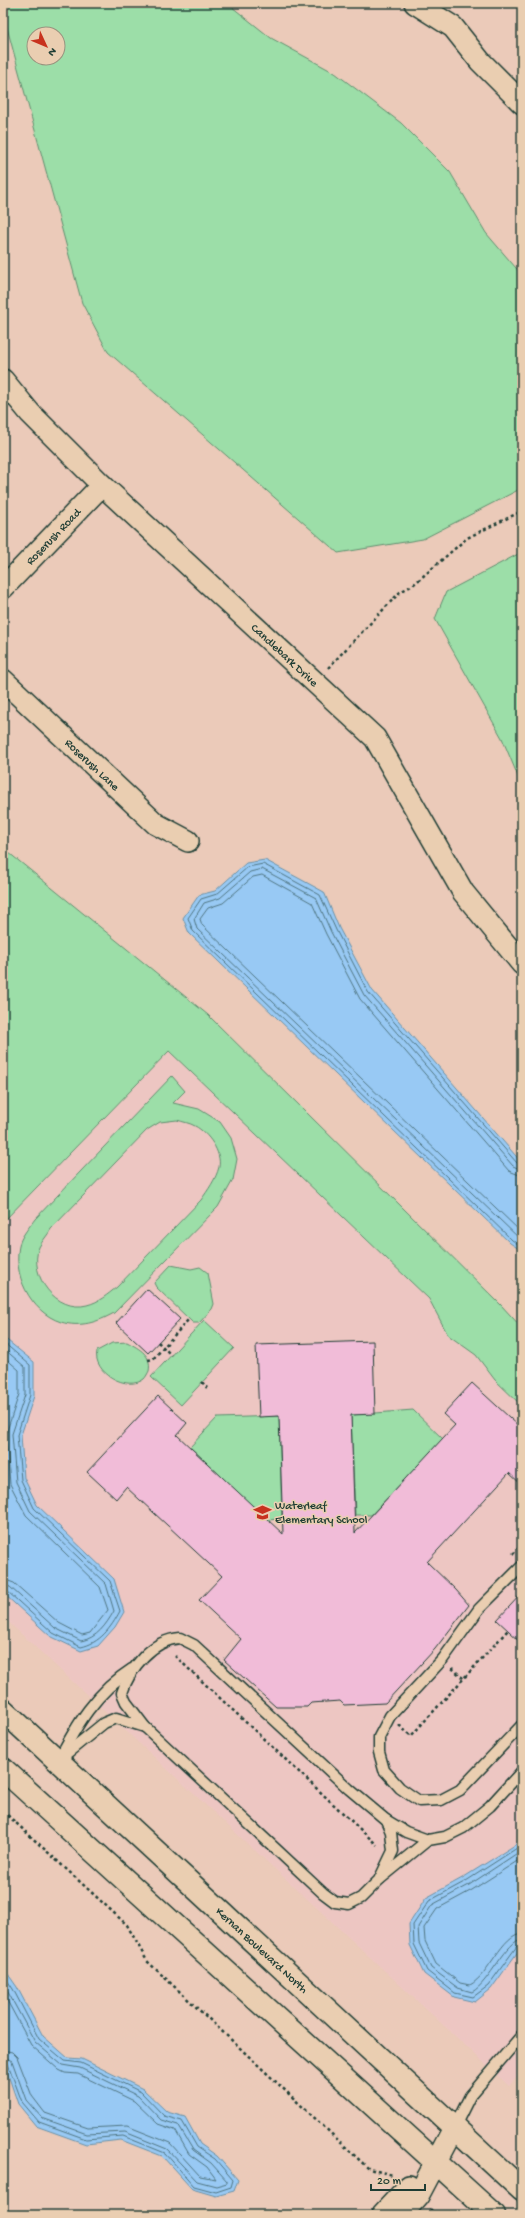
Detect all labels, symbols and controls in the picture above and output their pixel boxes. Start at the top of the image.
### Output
north arrow [26,26,66,66]
text: N [45,45,59,58]
street label: Roserush Road [24,506,85,569]
street label: Candlebark Drive [247,622,321,691]
street label: Roserush Lane [61,737,122,795]
place label: Waterleaf Elementary School [275,1500,368,1528]
school or university icon: Waterleaf Elementary School [252,1502,272,1522]
street label: Kernan Boulevard North [212,1905,310,1998]
scale bar [371,2166,425,2192]
text: 20 m [377,2175,402,2189]

